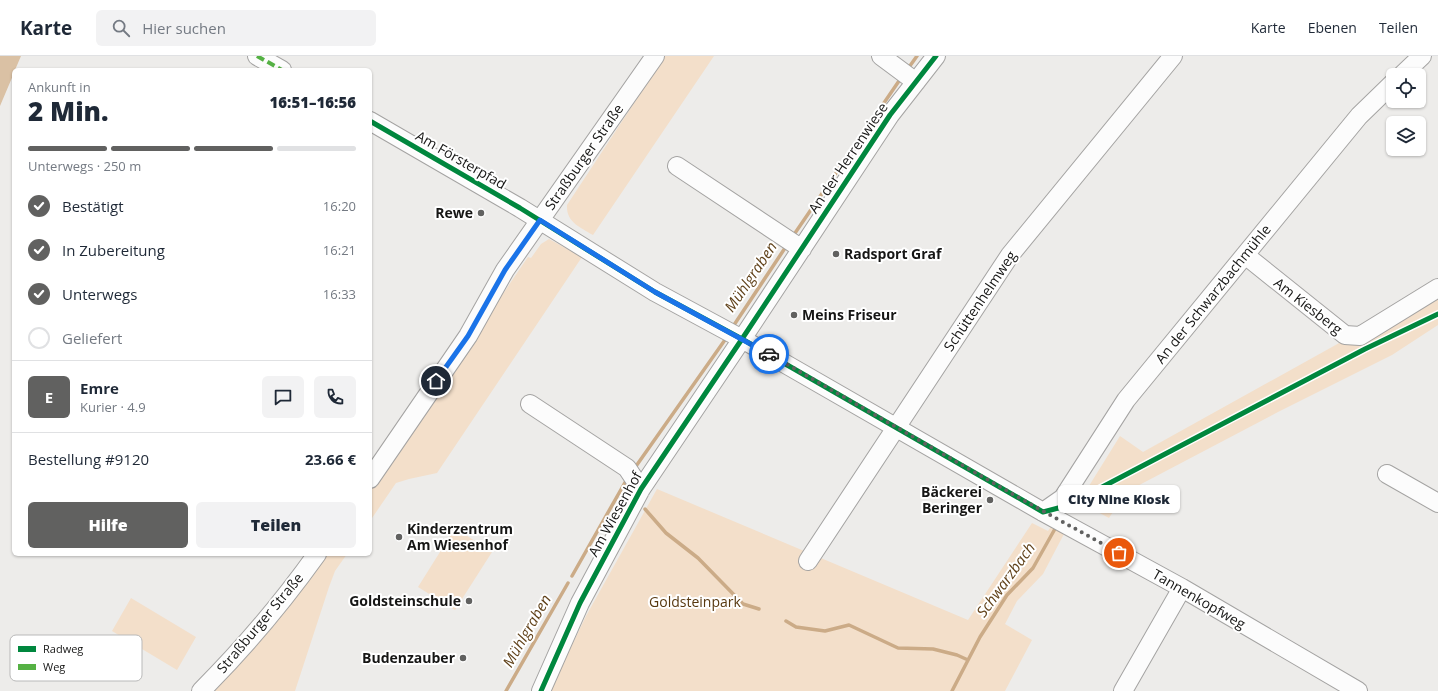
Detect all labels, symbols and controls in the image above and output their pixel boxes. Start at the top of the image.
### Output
search box [96,10,376,46]
text: Karte [20,15,72,41]
icon: search [110,17,132,39]
text: Hier suchen [142,18,226,38]
text: Karte [1251,18,1286,37]
text: Ebenen [1308,18,1357,37]
text: Teilen [1379,18,1418,37]
map controls [1386,68,1426,156]
button: locate [1386,68,1426,108]
text: Ankunft in [28,78,91,96]
text: 16:51–16:56 [270,92,356,112]
text: 2 Min. [28,93,109,129]
street label: An der Herrenwiese [803,99,892,217]
street label: Straßburger Straße [540,100,627,213]
button: layers [1386,116,1426,156]
street label: Am Försterpfad [412,126,510,193]
text: Unterwegs · 250 m [28,157,141,175]
icon: check [28,195,50,217]
text: Bestätigt [62,196,124,216]
text: 16:20 [323,197,356,215]
place label: Rewe [435,203,473,222]
marker: Rewe [476,208,486,218]
street label: An der Schwarzbachmühle [1151,220,1275,367]
water label: Mühlgraben [719,237,781,315]
icon: check [28,239,50,261]
text: In Zubereitung [62,240,165,260]
text: 16:21 [323,241,356,259]
place label: Radsport Graf [844,244,943,263]
street label: Schüttenhelmweg [939,246,1020,355]
marker: Radsport Graf [831,249,841,259]
street label: Am Kiesberg [1270,273,1347,339]
icon: check [28,283,50,305]
text: Unterwegs [62,284,137,304]
text: 16:33 [323,285,356,303]
place label: Meins Friseur [802,305,897,324]
marker: Meins Friseur [789,310,799,320]
text: Geliefert [62,328,122,348]
courier [749,334,789,374]
icon: car [758,343,780,365]
pin [419,364,453,398]
icon: home [425,370,447,392]
button: chat [262,376,304,418]
button: phone [314,376,356,418]
text: Emre [80,378,119,398]
text: E [45,387,53,407]
text: Kurier · 4.9 [80,398,146,416]
text: Bestellung #9120 [28,449,149,469]
text: 23.66 € [305,449,356,469]
street label: Am Wiesenhof [583,467,646,560]
place label: Bäckerei Beringer [921,482,983,517]
callout: City Nine Kiosk [1058,485,1180,513]
text: City Nine Kiosk [1068,490,1170,508]
marker: Bäckerei Beringer [985,495,995,505]
button: Hilfe [28,502,188,548]
button: Teilen [196,502,356,548]
place label: Kinderzentrum Am Wiesenhof [407,519,513,554]
marker: Kinderzentrum Am Wiesenhof [394,532,404,542]
pin [1102,536,1136,570]
water label: Schwarzbach [971,538,1039,621]
icon: bag [1108,542,1130,564]
street label: Tannenkopfweg [1149,564,1250,633]
street label: Straßburger Straße [212,568,307,677]
place label: Goldsteinschule [349,591,461,610]
water label: Mühlgraben [497,591,555,670]
park label: Goldsteinpark [649,592,742,611]
marker: Goldsteinschule [464,596,474,606]
legend [10,635,142,681]
text: Radweg [43,641,83,656]
place label: Budenzauber [362,648,456,667]
marker: Budenzauber [458,653,468,663]
text: Weg [43,659,65,674]

